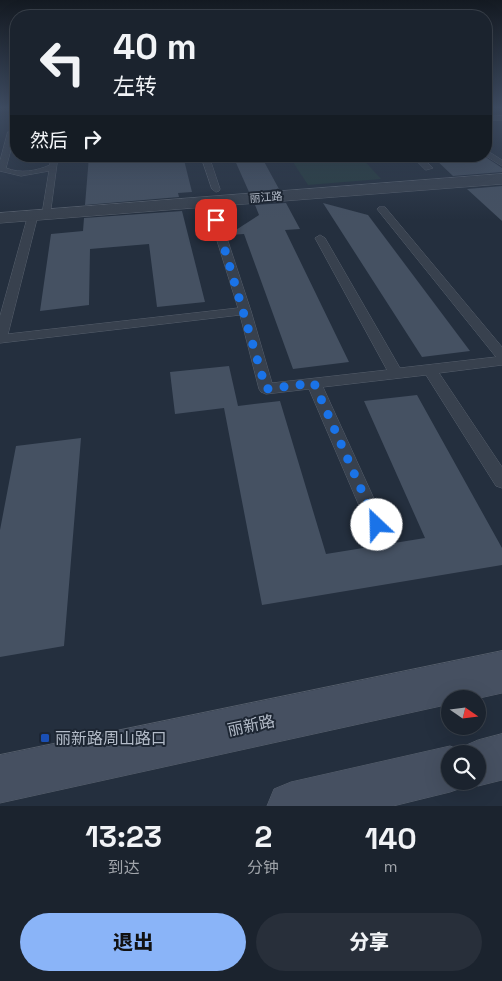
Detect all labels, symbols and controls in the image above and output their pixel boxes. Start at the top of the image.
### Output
text: 40 m [113,25,197,69]
icon: left [30,30,95,95]
text: 左转 [113,72,157,100]
icon: right [78,125,106,153]
text: 然后 [30,128,68,153]
street label: 丽江路 [249,189,283,205]
pin [195,199,237,241]
icon: arrive [202,206,230,234]
position arrow [350,498,402,550]
north arrow [441,690,486,735]
map controls [441,690,486,790]
street label: 丽新路 [225,710,277,741]
place label: 丽新路周山路口 [55,728,167,749]
marker: 丽新路周山路口 [39,732,51,744]
button: search [441,745,486,790]
text: 13:23 [85,817,162,856]
text: 2 [254,817,272,856]
text: 140 [365,819,417,858]
text: m [384,856,398,877]
text: 到达 [108,857,140,878]
text: 分钟 [247,857,279,878]
button: 退出 [20,913,246,971]
button: 分享 [256,913,482,971]

